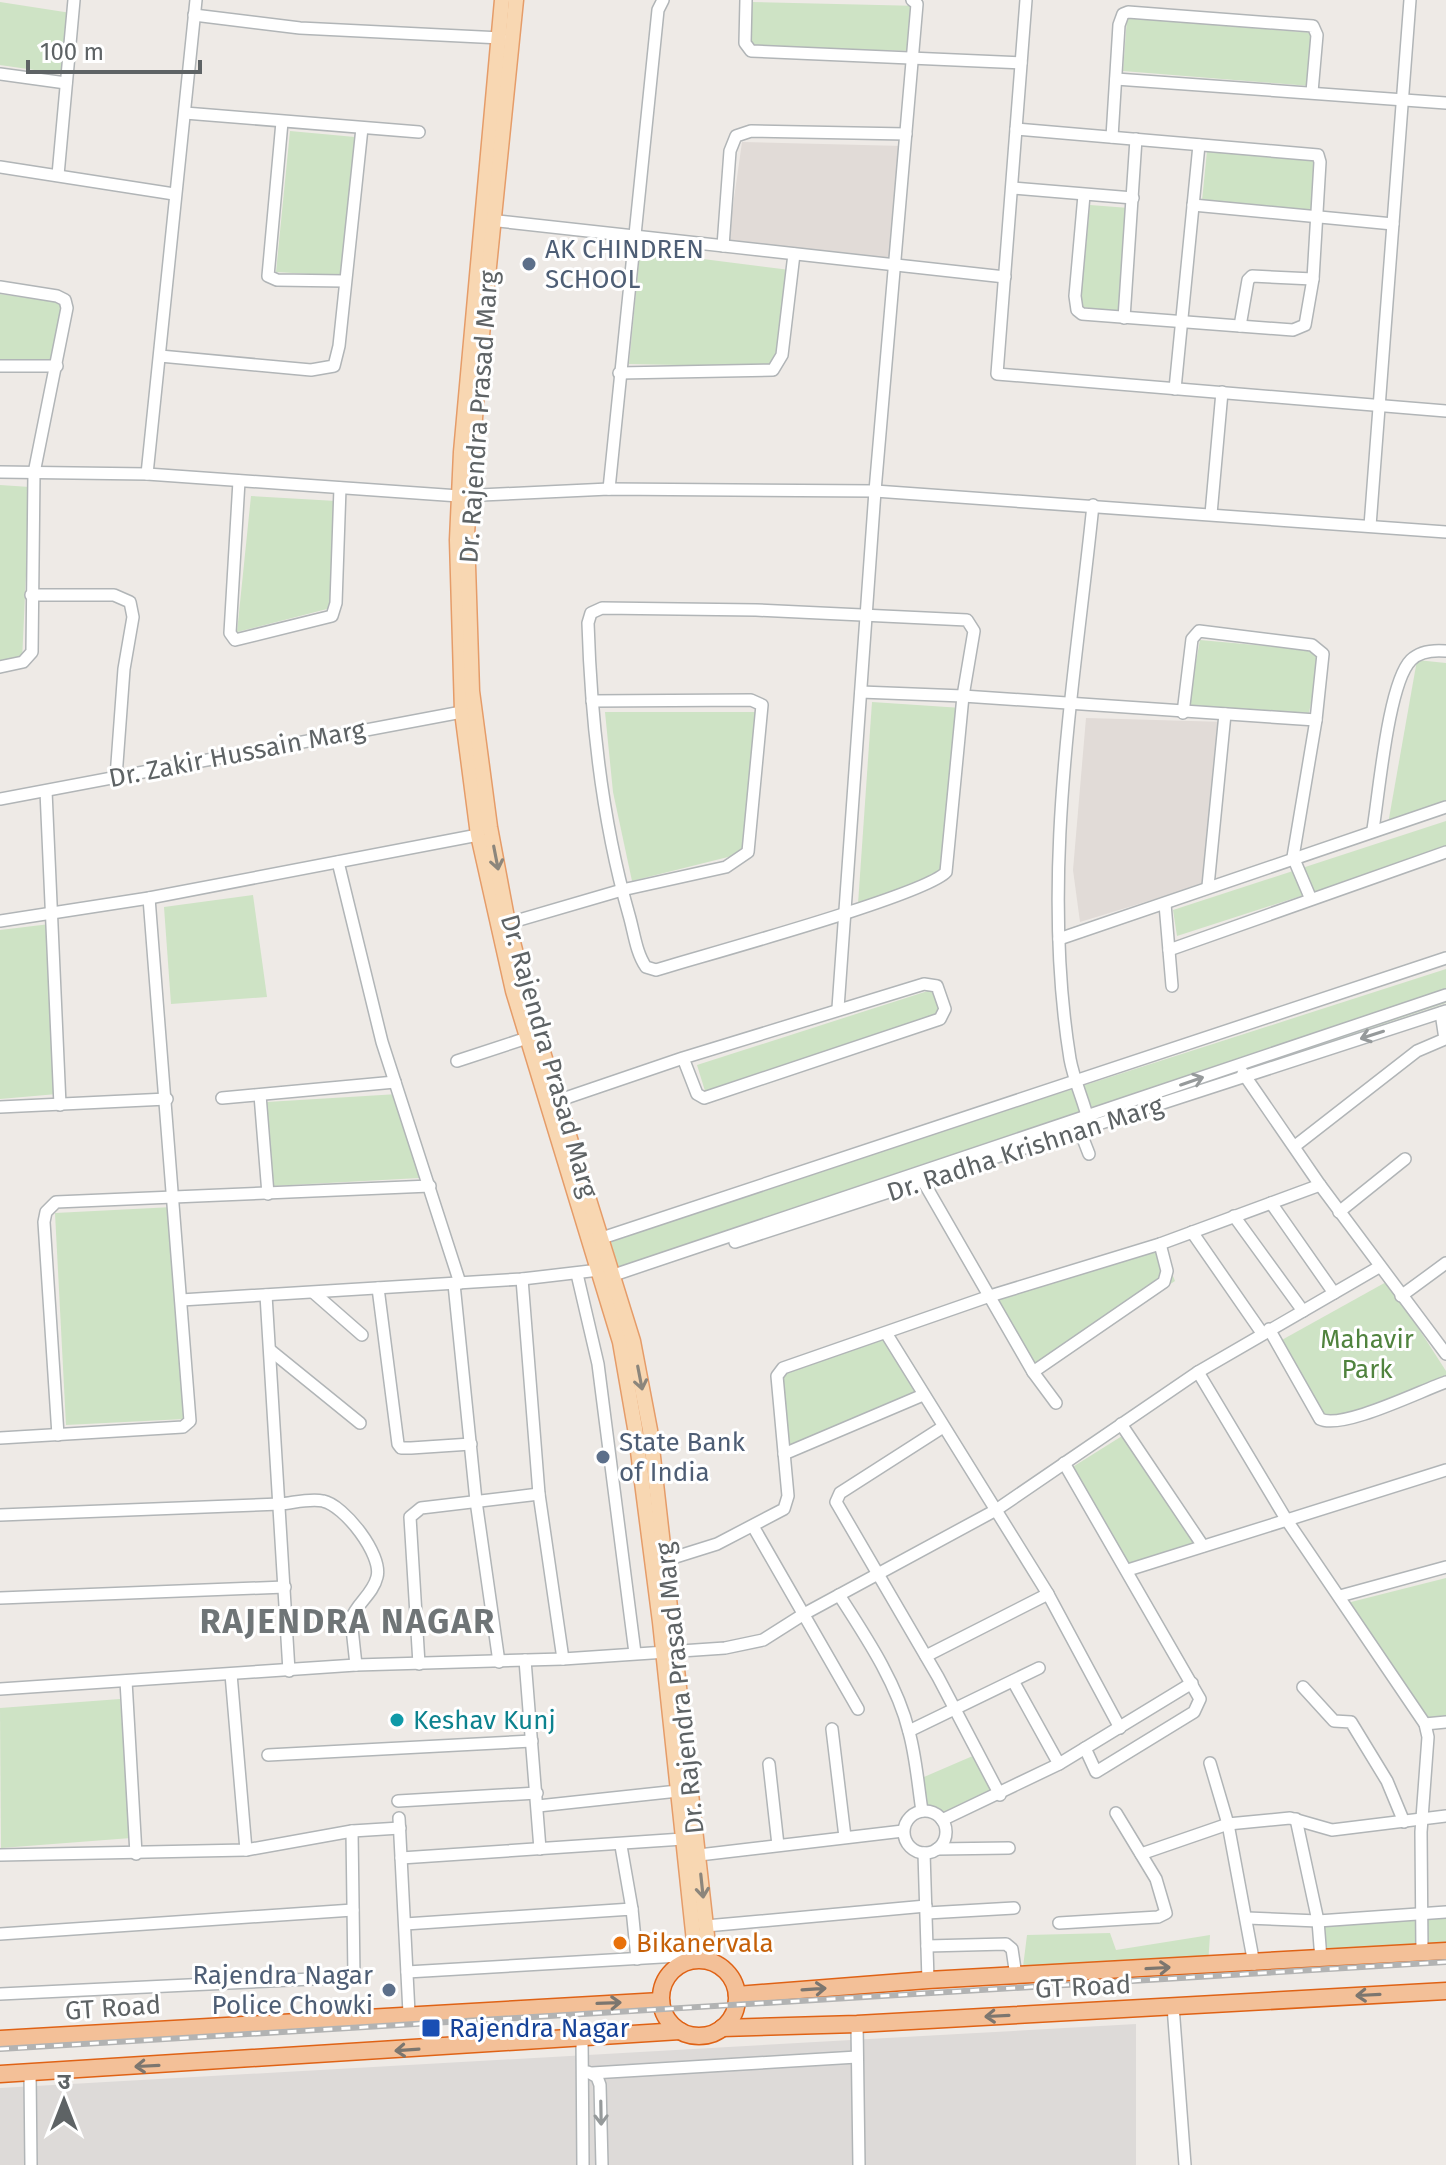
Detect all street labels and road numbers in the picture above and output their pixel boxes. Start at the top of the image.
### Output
street label: Dr. Rajendra Prasad Marg [453,269,505,564]
street label: Dr. Zakir Hussain Marg [106,714,368,794]
street label: Dr. Rajendra Prasad Marg [494,911,604,1202]
street label: Dr. Radha Krishnan Marg [883,1090,1167,1208]
street label: Dr. Rajendra Prasad Marg [649,1540,711,1835]
street label: GT Road [1034,1969,1132,2005]
street label: GT Road [64,1989,162,2027]

